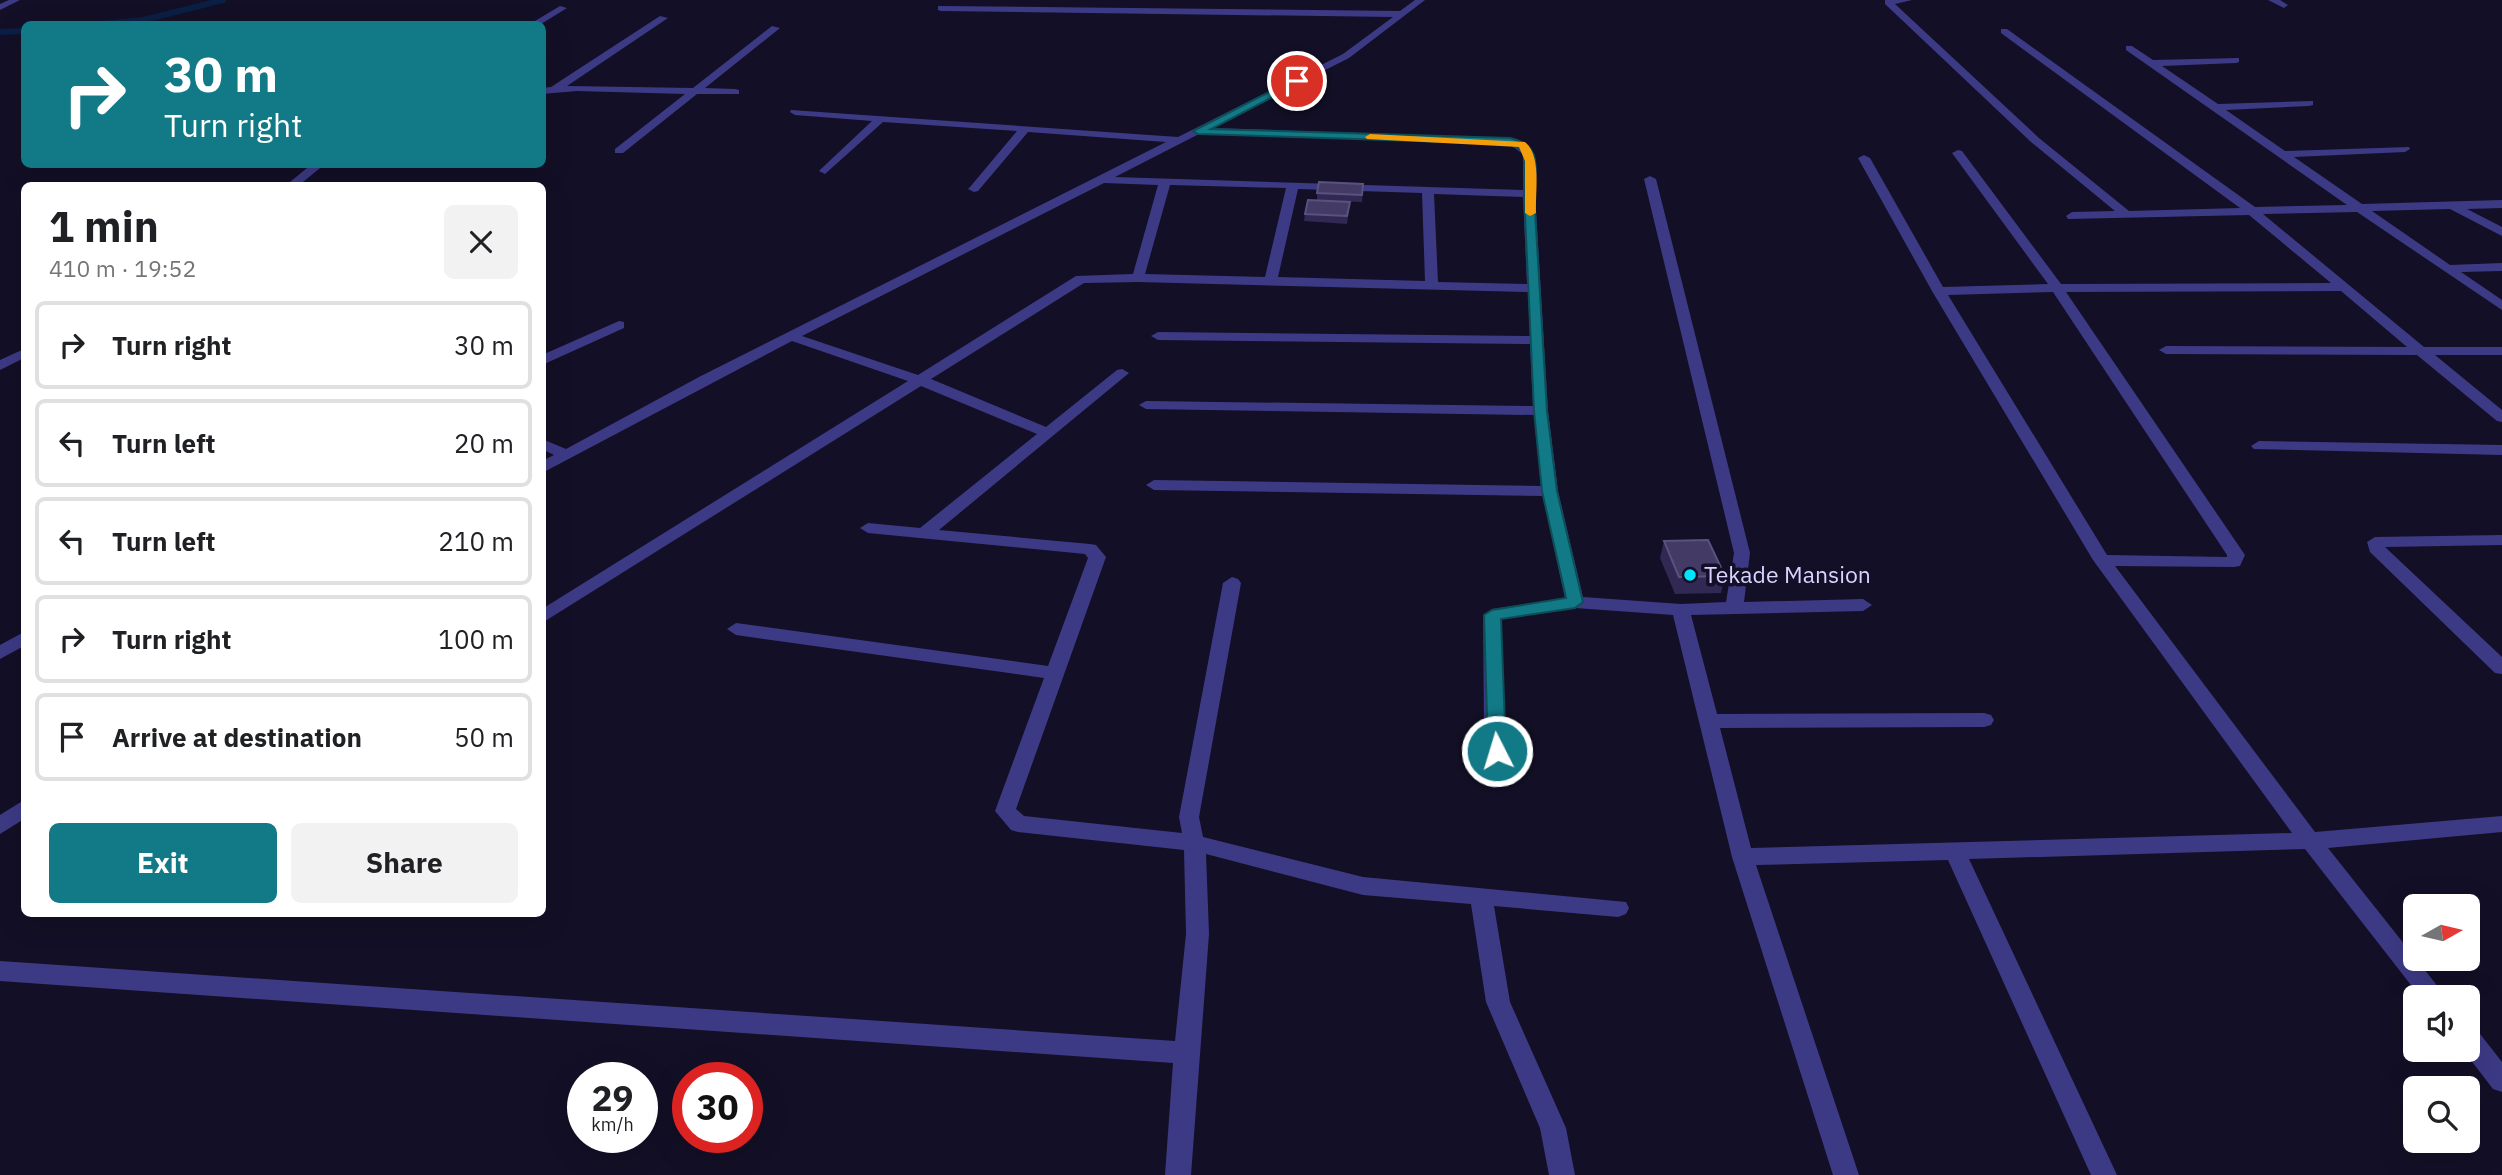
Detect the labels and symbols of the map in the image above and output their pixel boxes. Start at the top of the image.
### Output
pin [1267,51,1327,111]
place label: Tekade Mansion [1704,559,1871,589]
marker: Tekade Mansion [1682,567,1698,583]
position arrow [1460,714,1534,788]
north arrow [2403,894,2480,971]
speed limit sign: 30 [672,1062,763,1153]

